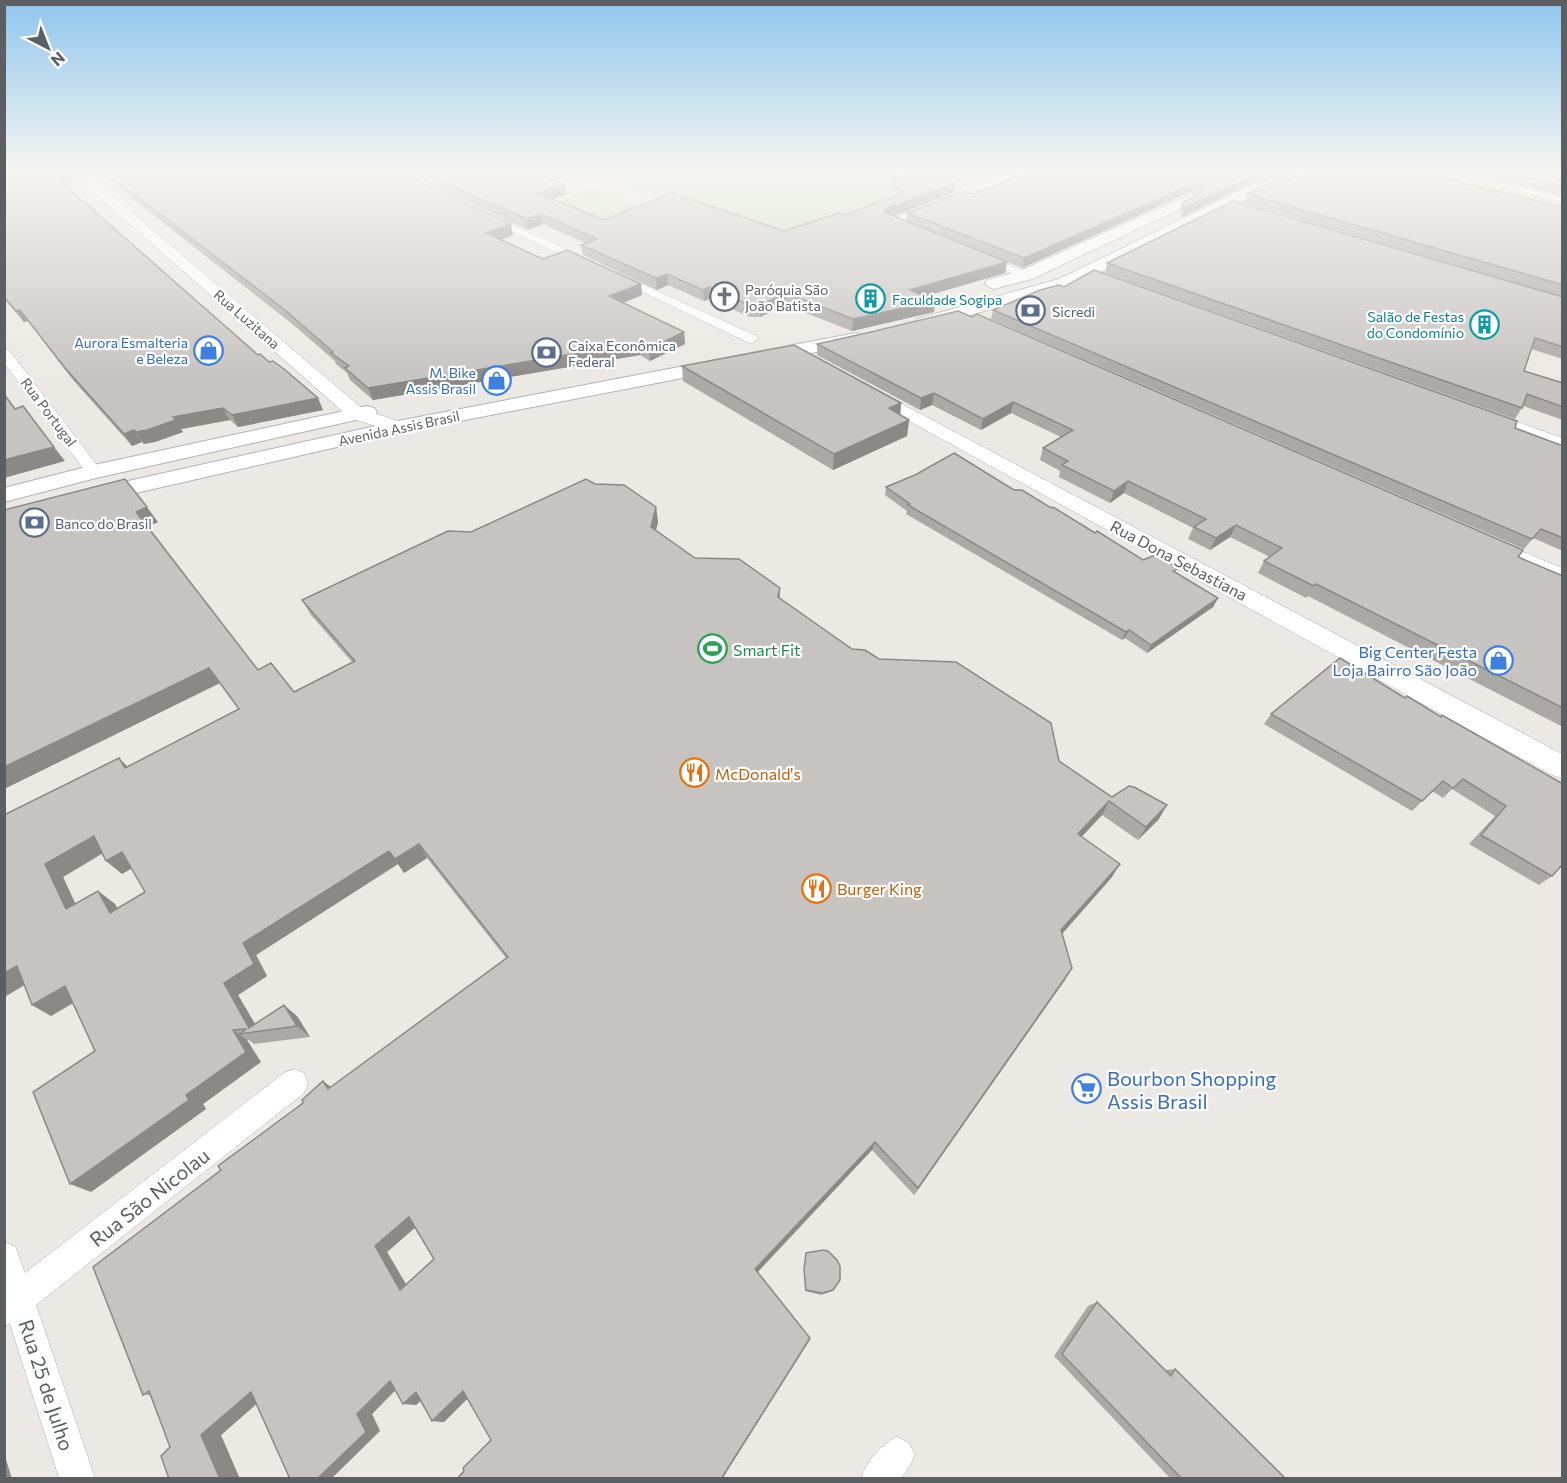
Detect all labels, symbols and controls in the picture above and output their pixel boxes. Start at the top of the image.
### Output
north arrow [18,18,78,78]
text: N [48,48,69,71]
church icon: Paróquia São João Batista [708,281,740,313]
place label: Paróquia São João Batista [745,281,828,314]
building icon: Faculdade Sogipa [855,283,887,315]
street label: Rua Luzitana [211,286,283,352]
place label: Faculdade Sogipa [892,291,1002,308]
bank icon: Sicredi [1015,295,1047,327]
place label: Sicredi [1052,303,1095,320]
place label: Salão de Festas do Condomínio [1367,308,1464,341]
building icon: Salão de Festas do Condomínio [1469,308,1501,340]
place label: Aurora Esmalteria e Beleza [74,334,188,367]
shop icon: Aurora Esmalteria e Beleza [193,334,225,366]
bank icon: Caixa Econômica Federal [531,337,563,369]
place label: Caixa Econômica Federal [568,337,676,370]
place label: M. Bike Assis Brasil [406,364,476,397]
shop icon: M. Bike Assis Brasil [481,364,513,396]
street label: Rua Portugal [18,374,80,450]
street label: Avenida Assis Brasil [337,407,461,449]
bank icon: Banco do Brasil [18,507,50,539]
place label: Banco do Brasil [55,515,152,532]
street label: Rua Dona Sebastiana [1107,516,1251,604]
sports icon: Smart Fit [696,633,728,665]
place label: Smart Fit [733,640,801,659]
place label: Big Center Festa Loja Bairro São João [1332,642,1477,679]
shop icon: Big Center Festa Loja Bairro São João [1482,644,1514,676]
restaurant icon: McDonald's [678,757,710,789]
place label: McDonald's [715,764,801,783]
restaurant icon: Burger King [800,872,832,904]
place label: Burger King [837,879,922,898]
place label: Bourbon Shopping Assis Brasil [1107,1066,1276,1113]
supermarket icon: Bourbon Shopping Assis Brasil [1070,1073,1102,1105]
street label: Rua São Nicolau [84,1143,214,1251]
street label: Rua 25 de Julho [14,1316,80,1454]

